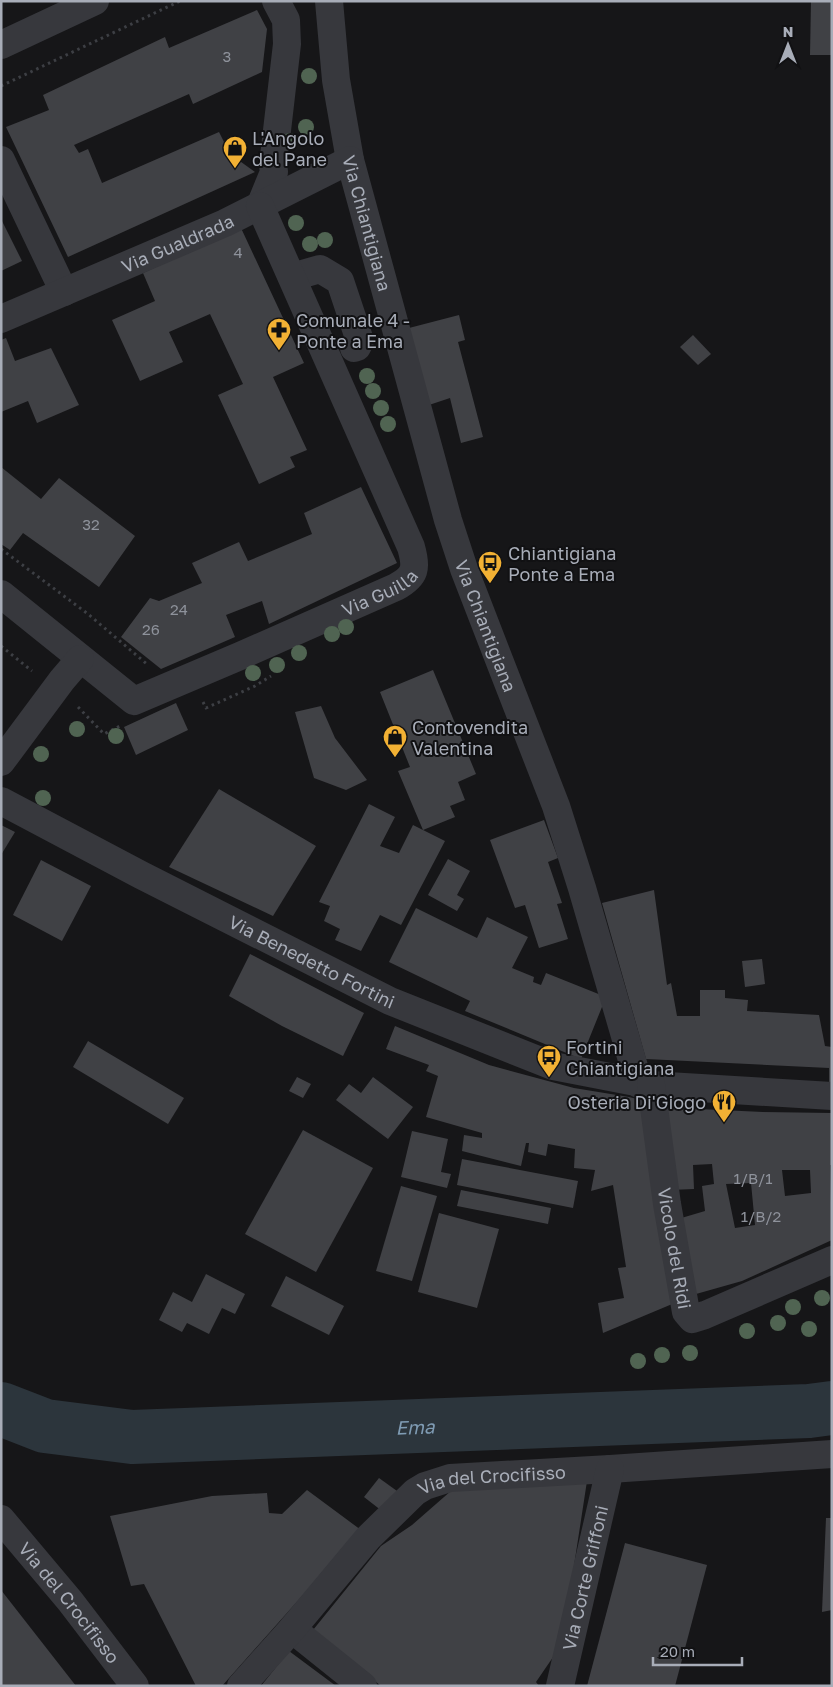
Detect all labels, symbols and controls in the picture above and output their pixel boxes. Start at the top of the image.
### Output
north arrow [763,20,813,70]
text: N [783,23,793,40]
house number: 3 [223,47,231,65]
place label: L'Angolo del Pane [252,127,327,170]
shop icon: L'Angolo del Pane [222,135,248,169]
street label: Via Chiantigiana [338,153,396,294]
street label: Via Gualdrada [118,209,237,277]
house number: 4 [233,243,243,261]
place label: Comunale 4 - Ponte a Ema [296,309,410,352]
pharmacy icon: Comunale 4 - Ponte a Ema [266,317,292,351]
house number: 32 [82,515,100,533]
place label: Chiantigiana Ponte a Ema [508,542,617,585]
bus stop icon: Chiantigiana Ponte a Ema [477,550,503,584]
street label: Via Chiantigiana [451,557,522,695]
street label: Via Guilla [338,565,422,621]
house number: 24 [170,600,188,618]
house number: 26 [142,620,160,638]
place label: Contovendita Valentina [412,716,528,759]
shop icon: Contovendita Valentina [382,724,408,758]
street label: Via Benedetto Fortini [225,910,398,1013]
place label: Fortini Chiantigiana [566,1036,675,1079]
bus stop icon: Fortini Chiantigiana [536,1044,562,1078]
restaurant icon: Osteria Di'Giogo [711,1089,737,1123]
place label: Osteria Di'Giogo [567,1091,706,1113]
house number: 1/B/1 [733,1169,773,1187]
street label: Vicolo del Ridi [654,1186,696,1311]
house number: 1/B/2 [741,1207,781,1225]
water label: Ema [395,1414,436,1438]
street label: Via del Crocifisso [413,1461,566,1499]
street label: Via Corte Griffoni [558,1503,612,1653]
street label: Via del Crocifisso [14,1537,125,1668]
scale bar [653,1634,742,1666]
text: 20 m [660,1642,695,1660]

